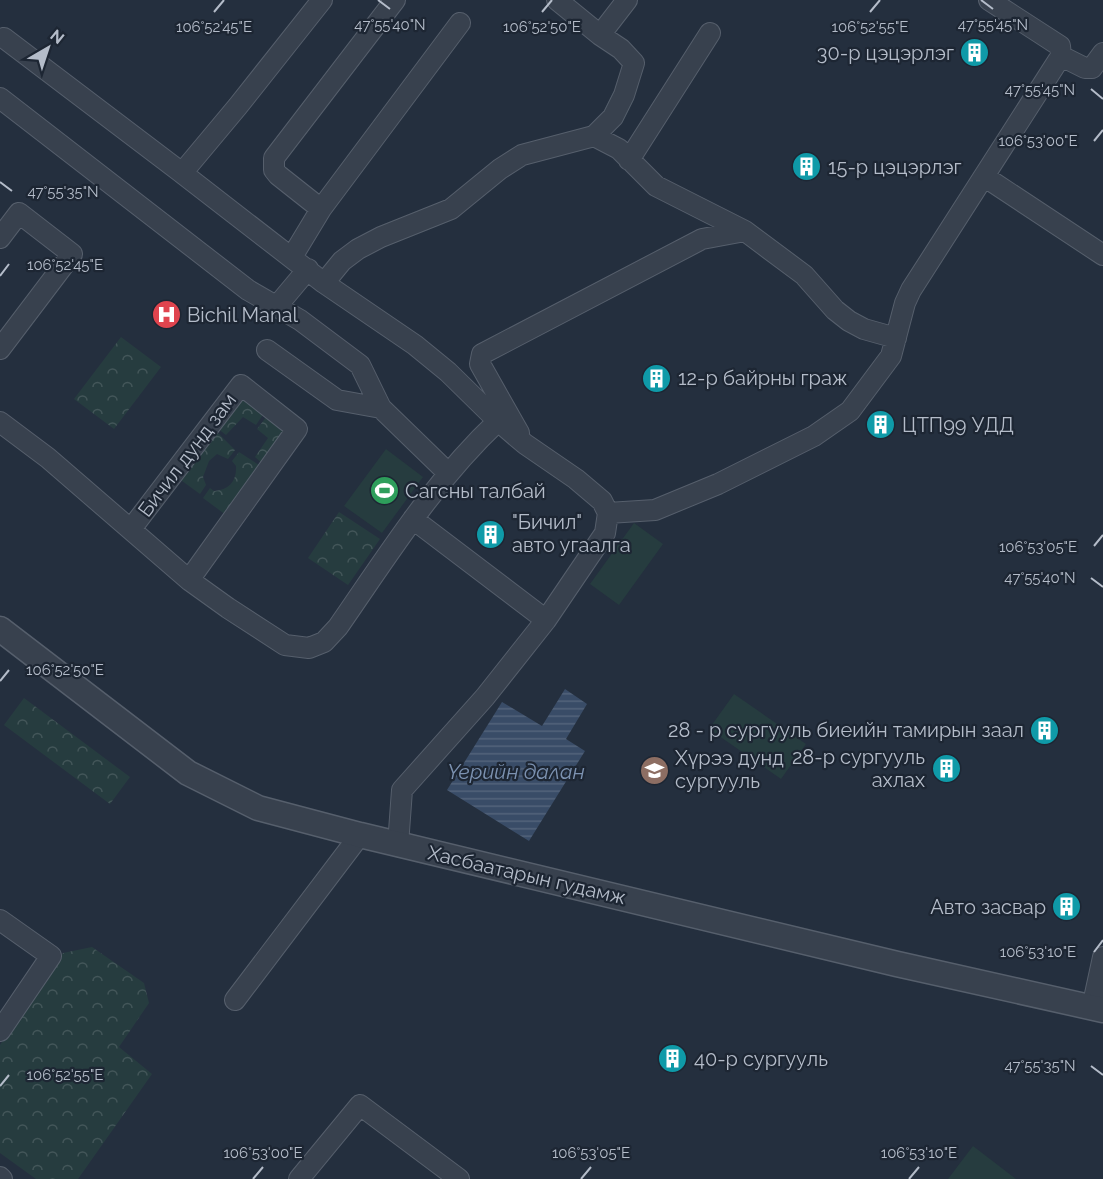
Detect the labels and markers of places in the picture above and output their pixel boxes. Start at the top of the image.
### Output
building icon: 30-р цэцэрлэг [959,37,991,69]
place label: 30-р цэцэрлэг [817,41,954,65]
building icon: 15-р цэцэрлэг [791,151,823,183]
place label: 15-р цэцэрлэг [828,155,962,179]
hospital icon: Bichil Manal [150,299,182,331]
place label: Bichil Manal [187,303,299,327]
building icon: 12-р байрны граж [641,362,673,394]
place label: 12-р байрны граж [678,366,848,390]
building icon: ЦТП99 УДД [865,409,897,441]
place label: ЦТП99 УДД [902,413,1014,437]
sports icon: Сагсны талбай [368,475,400,507]
place label: Сагсны талбай [405,479,546,503]
place label: "Бичил" авто угаалга [512,510,631,557]
building icon: "Бичил" авто угаалга [475,518,507,550]
building icon: 28 - р сургууль биеийн тамирын заал [1029,714,1061,746]
place label: 28 - р сургууль биеийн тамирын заал [668,718,1024,742]
place label: 28-р сургууль ахлах [792,745,925,792]
place label: Хүрээ дунд сургууль [675,746,784,793]
building icon: 28-р сургууль ахлах [930,753,962,785]
school or university icon: Хүрээ дунд сургууль [638,754,670,786]
building icon: Авто засвар [1051,891,1083,923]
place label: Авто засвар [930,895,1046,919]
building icon: 40-р сургууль [657,1043,689,1075]
place label: 40-р сургууль [694,1047,828,1071]

